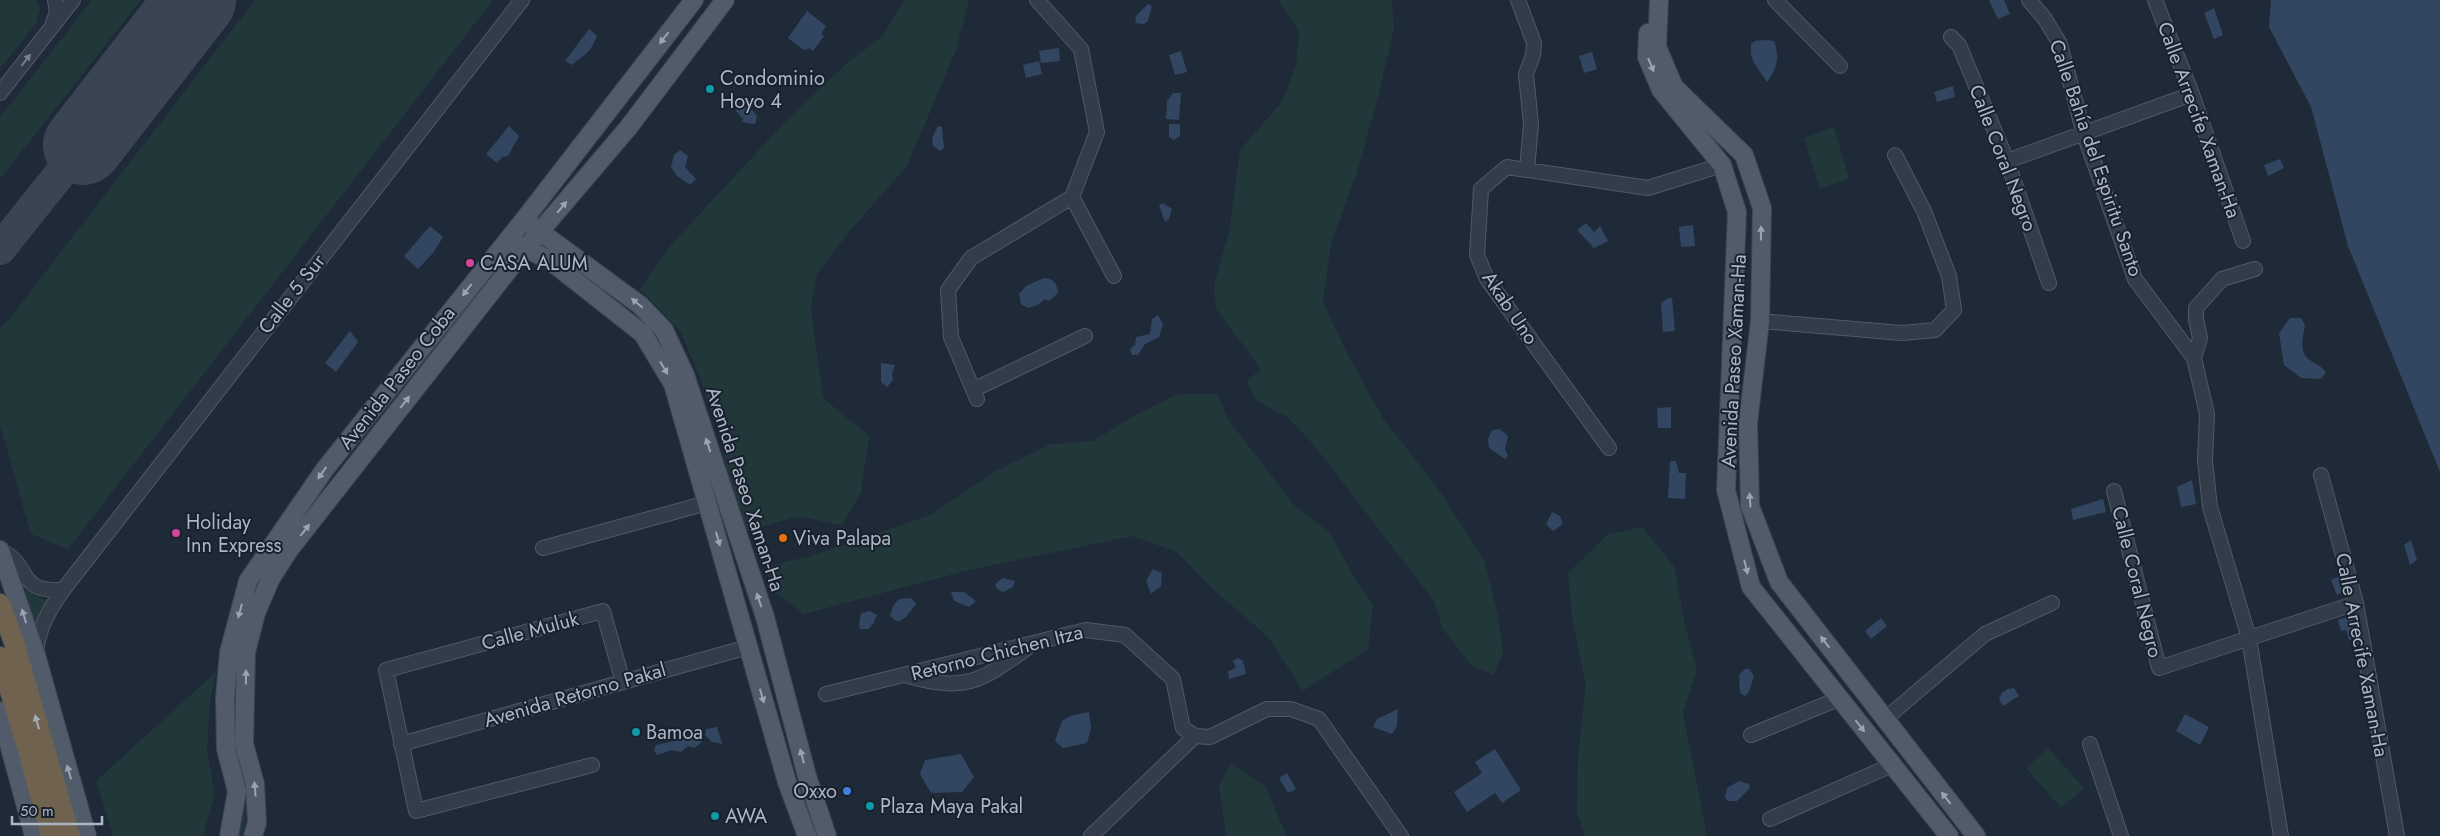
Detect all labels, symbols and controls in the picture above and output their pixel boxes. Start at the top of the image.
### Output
street label: Calle Arrecife Xaman-Ha [2150,18,2248,222]
one-way arrow [658,31,669,44]
street label: Calle Bahía del Espiritu Santo [2042,36,2150,281]
one-way arrow [21,53,31,67]
one-way arrow [1647,58,1655,73]
place label: Condominio Hoyo 4 [720,64,825,116]
street label: Calle Coral Negro [1962,80,2044,236]
marker: Condominio Hoyo 4 [704,83,716,95]
one-way arrow [556,201,567,214]
one-way arrow [1757,225,1765,241]
street label: Calle 5 Sur [252,248,333,340]
place label: CASA ALUM [480,249,588,278]
street label: Avenida Paseo Xaman-Ha [1714,254,1754,468]
marker: CASA ALUM [464,257,476,269]
street label: Akab Uno [1475,265,1545,351]
one-way arrow [461,284,472,297]
one-way arrow [630,297,643,308]
street label: Avenida Paseo Coba [332,300,462,456]
one-way arrow [659,362,668,375]
street label: Avenida Paseo Xaman-Ha [698,383,792,595]
one-way arrow [400,395,410,409]
one-way arrow [704,438,711,453]
one-way arrow [317,466,328,479]
one-way arrow [1746,492,1754,508]
street label: Calle Coral Negro [2104,503,2170,661]
place label: Holiday Inn Express [186,508,282,560]
one-way arrow [299,524,310,537]
place label: Viva Palapa [793,524,891,553]
marker: Holiday Inn Express [170,527,182,539]
one-way arrow [714,532,722,547]
marker: Viva Palapa [777,532,789,544]
street label: Calle Arrecife Xaman-Ha [2328,551,2396,759]
one-way arrow [1742,559,1750,574]
one-way arrow [755,592,762,607]
one-way arrow [236,604,244,619]
street label: Calle Muluk [478,604,582,658]
one-way arrow [19,609,27,624]
street label: Retorno Chichen Itza [908,618,1086,688]
one-way arrow [1820,636,1831,649]
street label: Avenida Retorno Pakal [481,655,669,735]
one-way arrow [242,669,250,685]
one-way arrow [759,688,767,703]
one-way arrow [32,714,40,729]
place label: Bamoa [646,718,703,747]
one-way arrow [1855,719,1866,732]
marker: Bamoa [630,726,642,738]
one-way arrow [797,749,805,764]
one-way arrow [65,765,73,780]
place label: Oxxo [793,777,837,806]
one-way arrow [250,781,258,797]
marker: Oxxo [841,785,853,797]
one-way arrow [1941,791,1952,804]
place label: Plaza Maya Pakal [880,792,1023,821]
scale bar [12,794,102,826]
text: 50 m [20,800,54,822]
marker: Plaza Maya Pakal [864,800,876,812]
place label: AWA [725,802,768,831]
marker: AWA [709,810,721,822]

